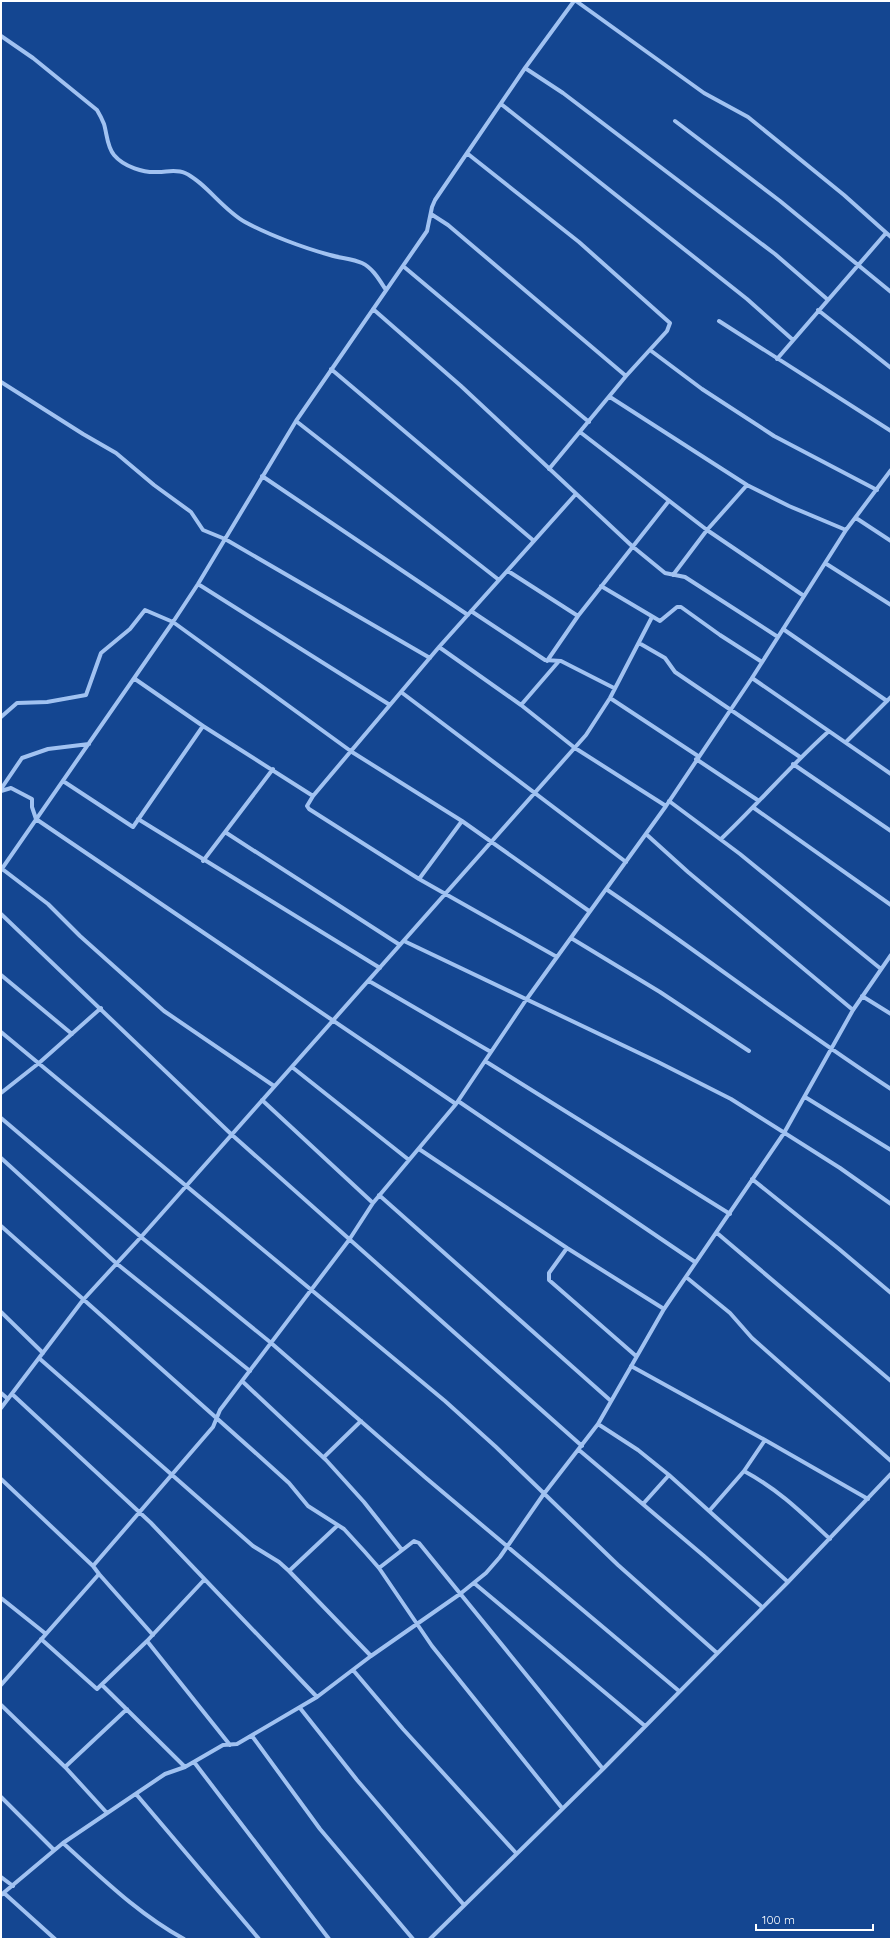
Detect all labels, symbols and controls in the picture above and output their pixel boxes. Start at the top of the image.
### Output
scale bar [756,1906,873,1932]
text: 100 m [762,1912,795,1927]

